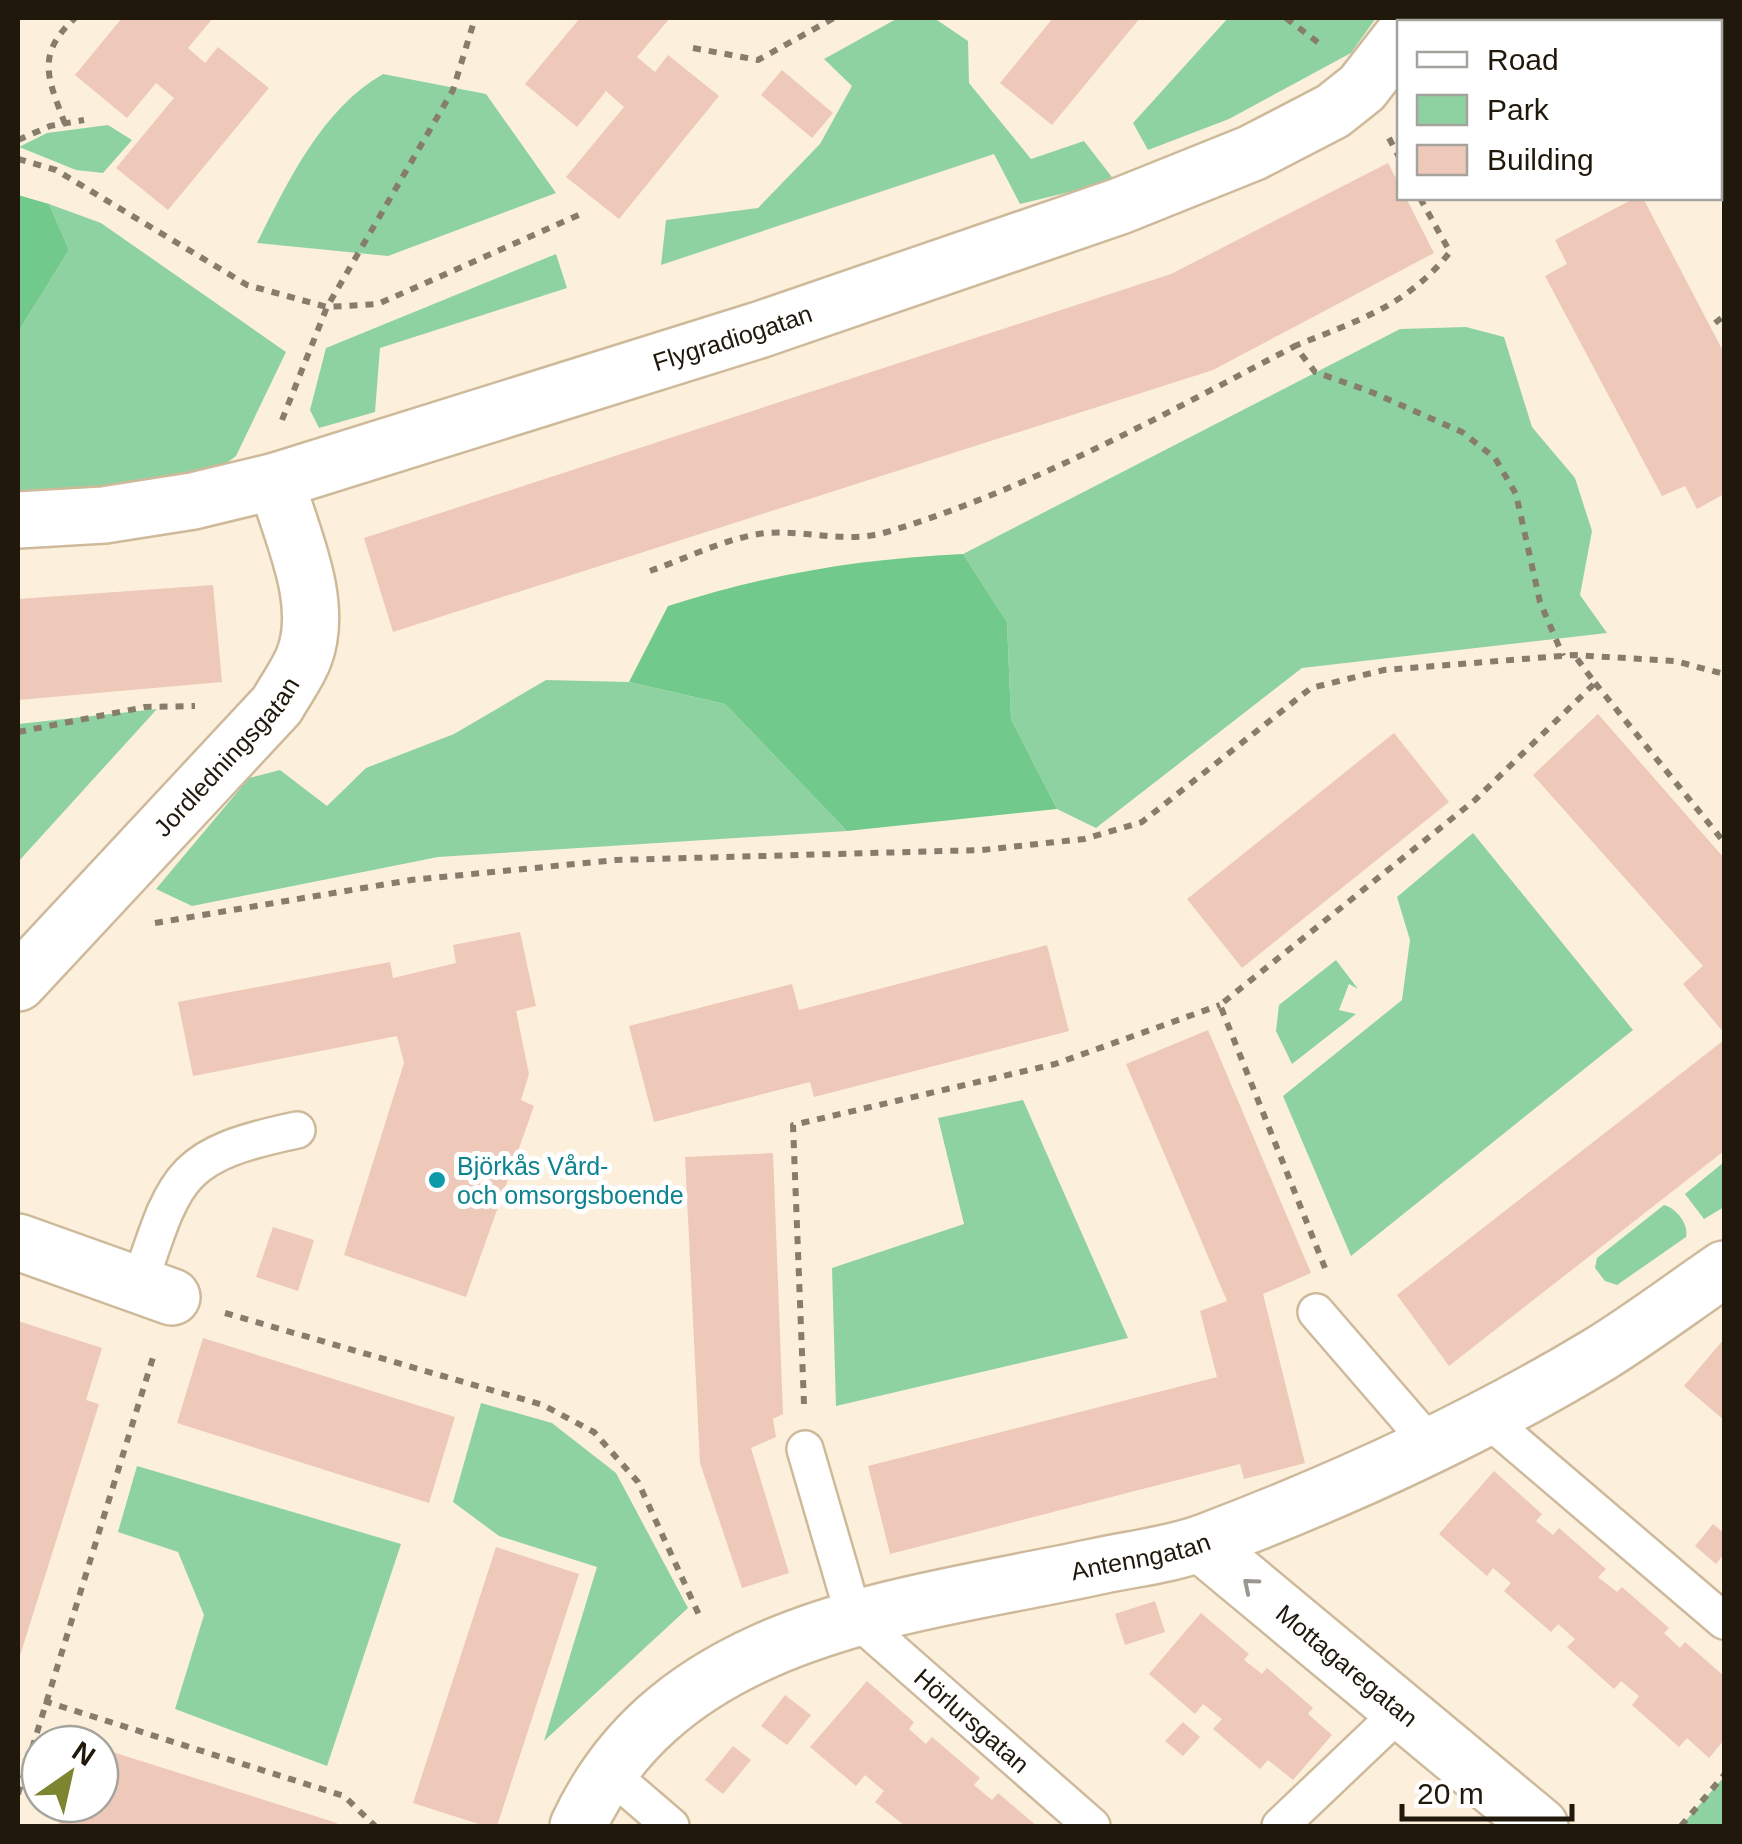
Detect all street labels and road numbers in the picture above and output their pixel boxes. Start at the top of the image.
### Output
street label: Flygradiogatan [649,299,816,376]
street label: Jordledningsgatan [148,672,305,842]
street label: Antenngatan [1068,1527,1214,1585]
street label: Mottagaregatan [1271,1599,1423,1732]
street label: Hörlursgatan [909,1663,1035,1778]

